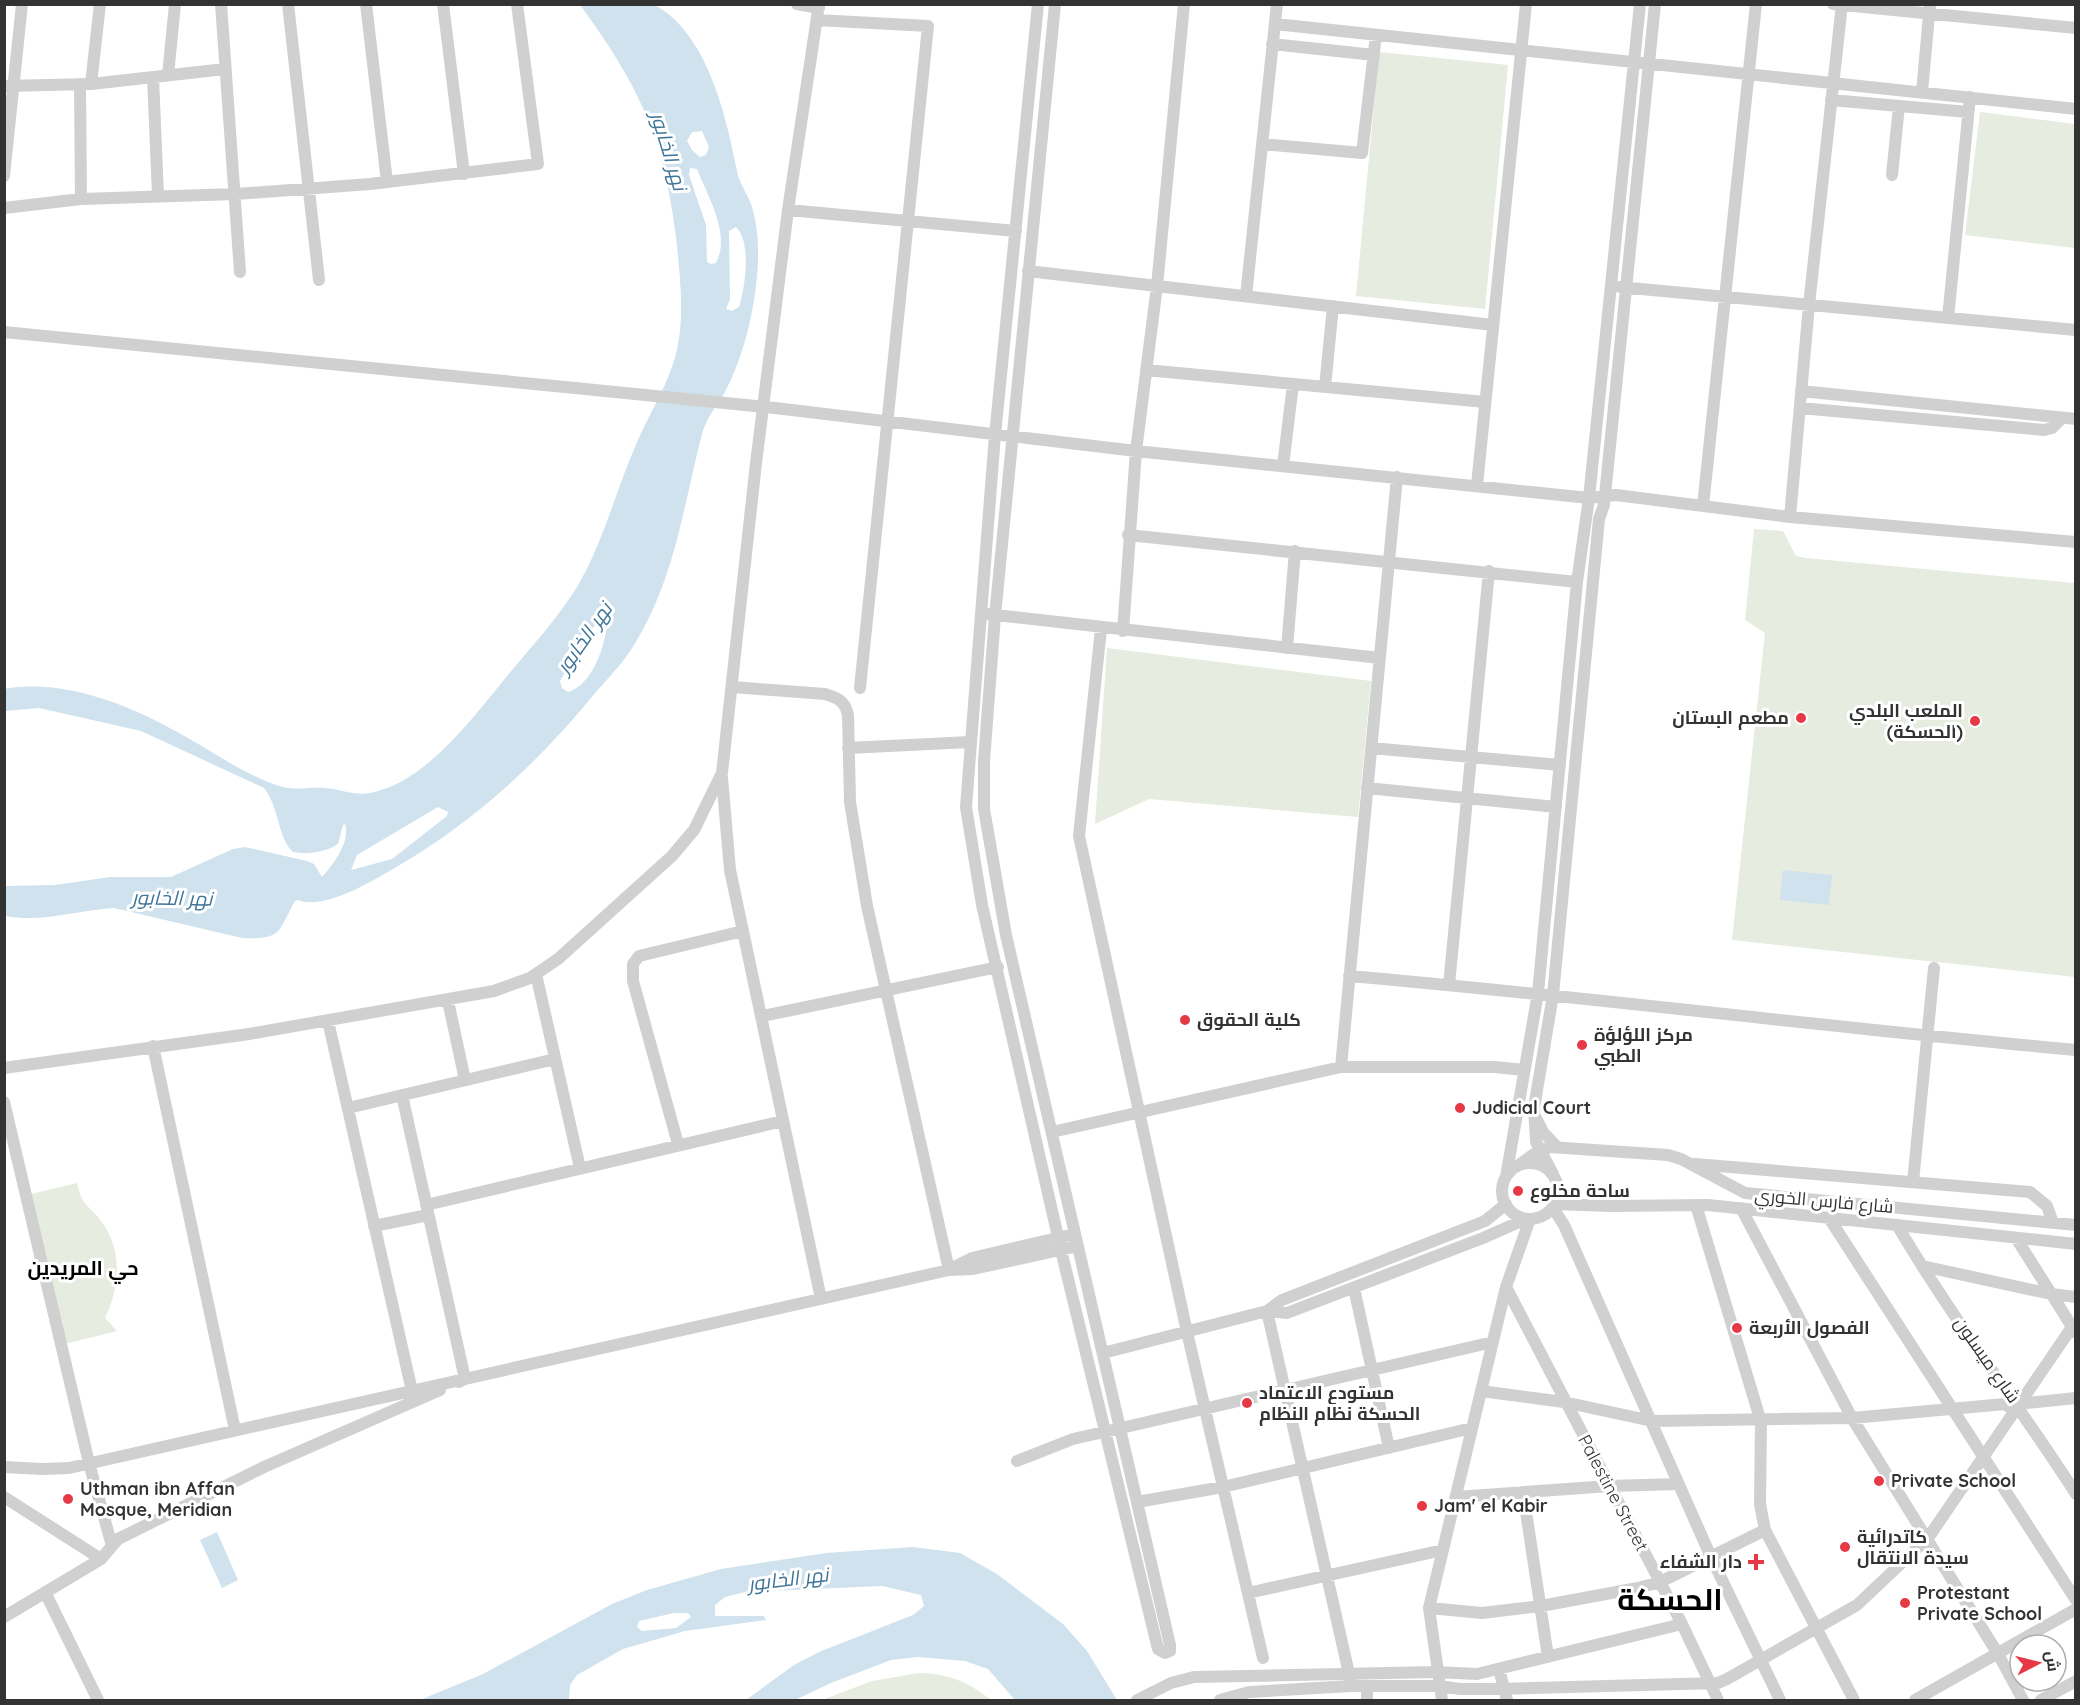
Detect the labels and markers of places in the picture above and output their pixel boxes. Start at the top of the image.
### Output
place label: الملعب البلدي (الحسكة) [1849,699,1963,743]
place label: مطعم البستان [1672,706,1789,730]
marker: مطعم البستان [1794,711,1808,725]
marker: الملعب البلدي (الحسكة) [1968,714,1982,728]
place label: كلية الحقوق [1197,1008,1301,1031]
marker: كلية الحقوق [1178,1013,1192,1027]
place label: مركز اللؤلؤة الطبي [1594,1023,1693,1071]
marker: مركز اللؤلؤة الطبي [1575,1038,1589,1052]
place label: Judicial Court [1472,1096,1591,1119]
marker: Judicial Court [1453,1101,1467,1115]
place label: ساحة مخلوع [1530,1179,1630,1203]
marker: ساحة مخلوع [1511,1184,1525,1198]
place label: الفصول الأربعة [1749,1316,1870,1339]
marker: الفصول الأربعة [1730,1321,1744,1335]
place label: مستودع الاعتماد الحسكة نظام النظام [1259,1381,1420,1426]
marker: مستودع الاعتماد الحسكة نظام النظام [1240,1396,1254,1410]
place label: Private School [1891,1469,2016,1492]
marker: Private School [1872,1474,1886,1488]
place label: Uthman ibn Affan Mosque, Meridian [80,1477,235,1521]
marker: Uthman ibn Affan Mosque, Meridian [61,1492,75,1506]
place label: Jam' el Kabir [1434,1494,1548,1517]
marker: Jam' el Kabir [1415,1499,1429,1513]
place label: كاتدرائية سيدة الانتقال [1857,1525,1969,1569]
marker: كاتدرائية سيدة الانتقال [1838,1540,1852,1554]
place label: دار الشفاء [1660,1550,1742,1573]
marker: دار الشفاء [1747,1553,1765,1571]
place label: Protestant Private School [1917,1581,2042,1625]
marker: Protestant Private School [1898,1596,1912,1610]

